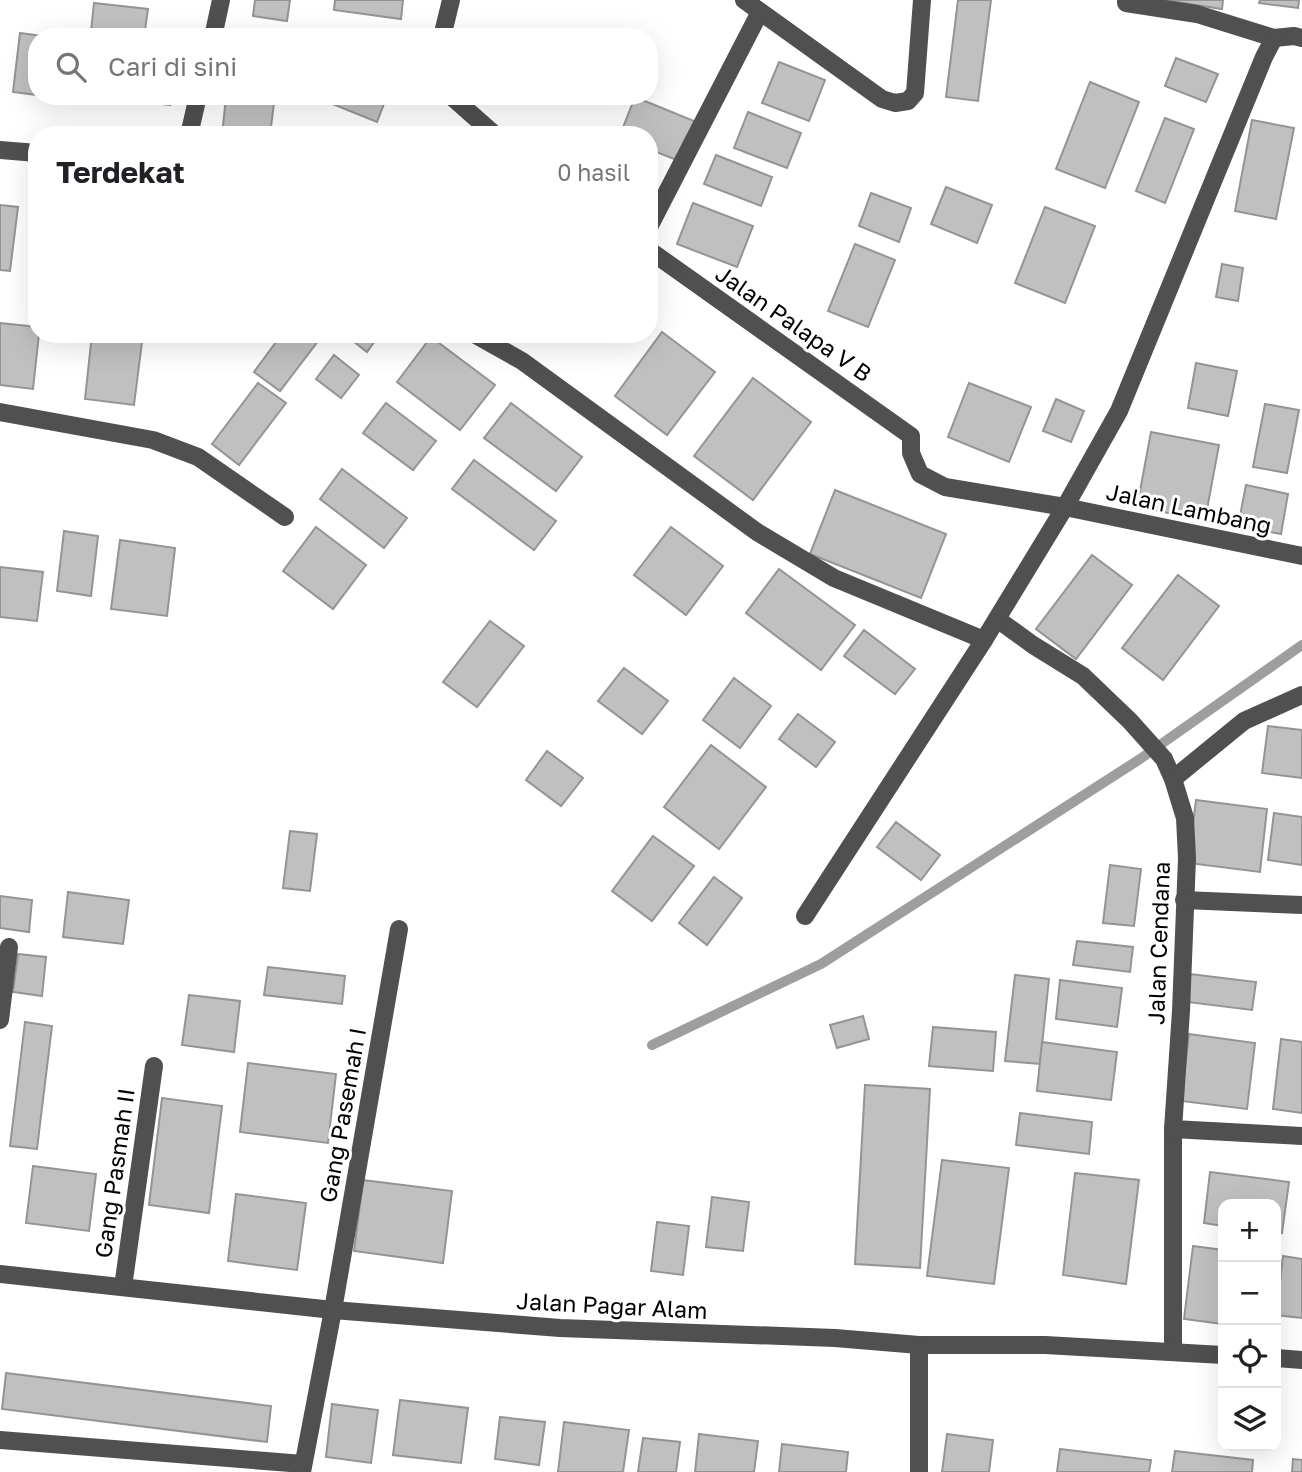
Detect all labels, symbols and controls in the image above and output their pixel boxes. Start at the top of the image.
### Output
search box [28,28,658,105]
icon: search [52,48,90,86]
text: Cari di sini [108,51,237,82]
text: Terdekat [56,154,185,190]
text: 0 hasil [557,158,630,186]
street label: Jalan Palapa V B [711,259,877,387]
street label: Jalan Lambang [1104,477,1274,539]
street label: Jalan Cendana [1141,861,1175,1025]
street label: Gang Pasemah I [313,1025,371,1205]
street label: Gang Pasmah II [88,1086,140,1260]
map controls [1218,1199,1281,1451]
button: + [1218,1199,1281,1262]
button: − [1218,1262,1281,1325]
street label: Jalan Pagar Alam [516,1286,708,1324]
button: locate [1218,1325,1281,1388]
button: layers [1218,1388,1281,1451]

